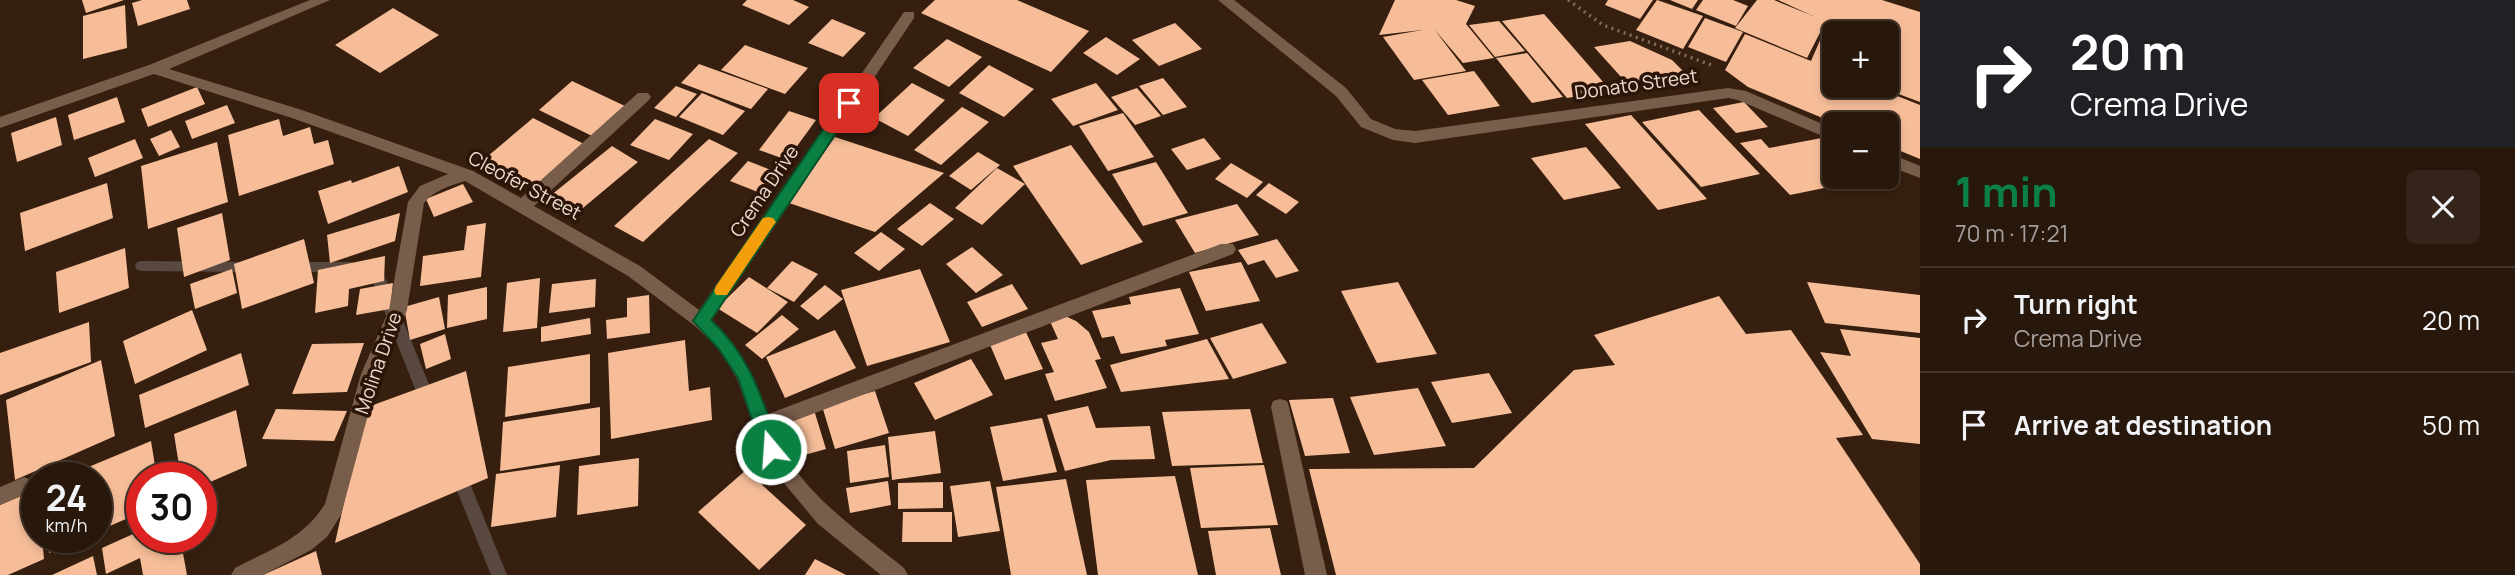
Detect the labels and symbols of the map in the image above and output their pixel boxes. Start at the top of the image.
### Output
street label: Donato Street [1573,63,1699,105]
pin [819,73,879,133]
street label: Crema Drive [724,140,804,242]
street label: Cleofer Street [464,144,586,226]
street label: Molina Drive [348,309,408,417]
position arrow [734,412,808,486]
speed limit sign: 30 [126,462,217,553]

